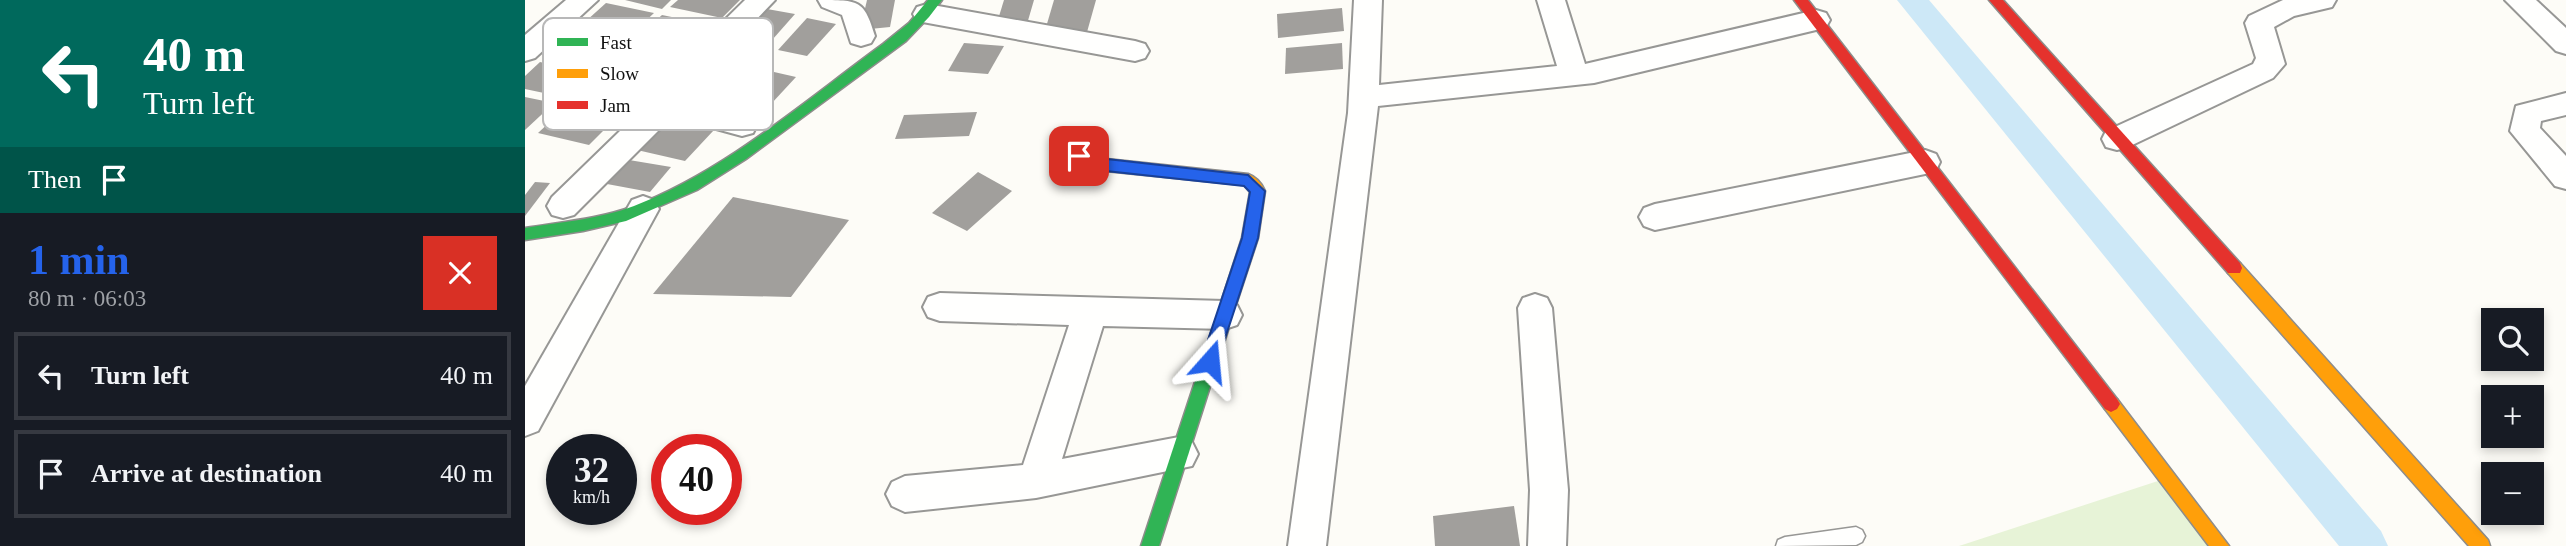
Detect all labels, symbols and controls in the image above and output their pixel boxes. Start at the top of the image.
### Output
legend [543,18,773,130]
text: 40 m [143,27,245,82]
icon: left [28,28,119,119]
text: Fast [600,32,632,53]
text: Slow [600,63,639,84]
text: Turn left [143,85,255,121]
text: Jam [600,95,631,116]
pin [1049,126,1109,186]
icon: arrive [1060,137,1098,175]
icon: arrive [95,161,133,199]
text: Then [28,165,81,194]
button: close [423,236,497,310]
text: 1 min [28,237,130,283]
text: 80 m · 06:03 [28,286,146,311]
map controls [2481,308,2544,525]
button: search [2481,308,2544,371]
position arrow [1173,324,1247,398]
icon: left [32,357,70,395]
text: Turn left [91,361,189,390]
text: 40 m [440,361,493,390]
button: + [2481,385,2544,448]
speed limit sign: 40 [651,434,742,525]
text: 32 [574,451,609,490]
icon: arrive [32,455,70,493]
text: Arrive at destination [91,459,322,488]
text: 40 m [440,459,493,488]
button: − [2481,462,2544,525]
text: km/h [573,487,610,507]

